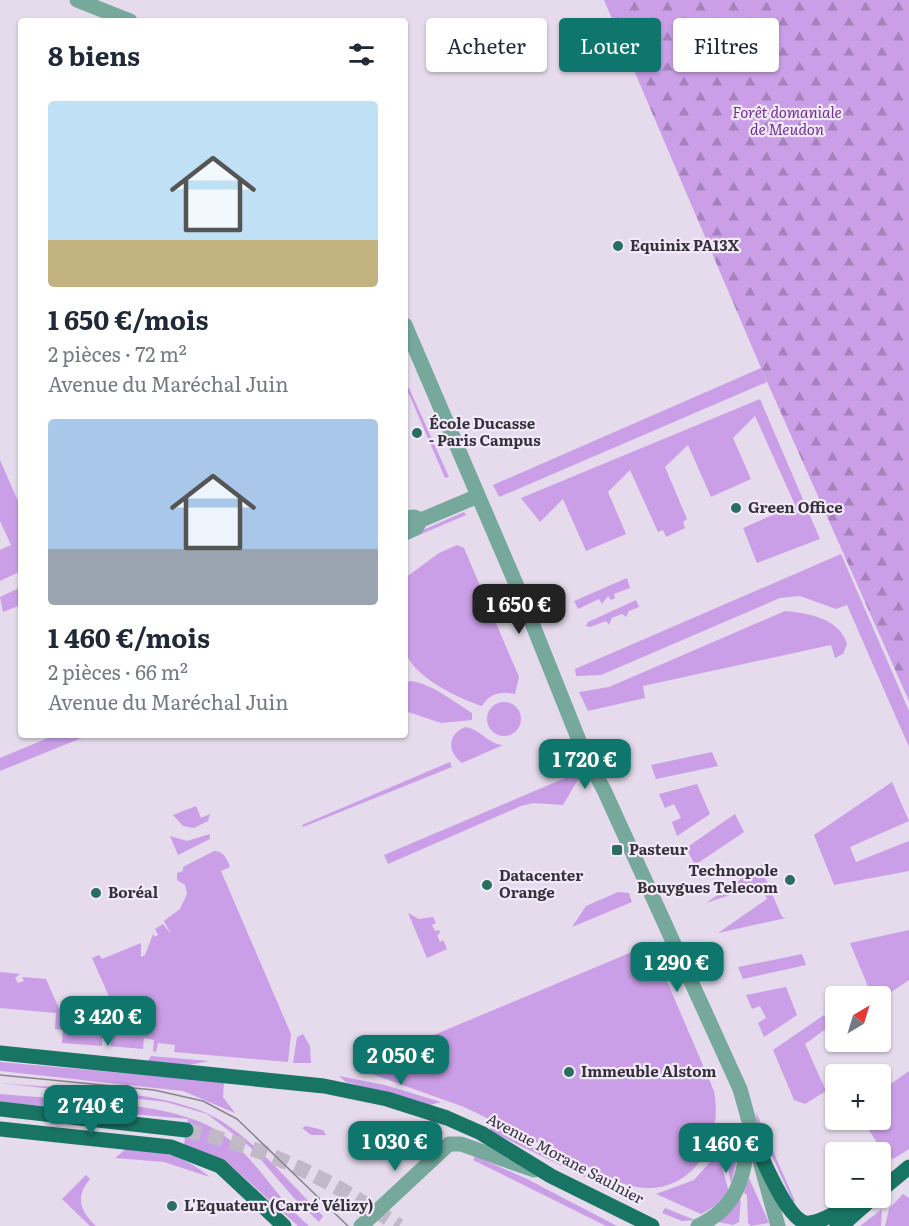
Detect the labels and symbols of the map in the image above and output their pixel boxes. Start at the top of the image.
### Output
park label: Forêt domaniale de Meudon [732,100,842,140]
place label: Equinix PA13X [630,233,740,256]
marker: Equinix PA13X [611,239,625,253]
place label: École Ducasse - Paris Campus [429,411,541,451]
marker: École Ducasse - Paris Campus [410,426,424,440]
place label: Green Office [748,495,843,518]
marker: Green Office [729,501,743,515]
pin: 1 650 € [464,584,574,635]
pin: 1 720 € [530,739,640,790]
place label: Pasteur [629,837,688,860]
marker: Pasteur [610,843,624,857]
place label: Technopole Bouygues Telecom [637,858,779,898]
place label: Datacenter Orange [499,863,583,903]
marker: Technopole Bouygues Telecom [783,873,797,887]
marker: Datacenter Orange [480,878,494,892]
place label: Boréal [108,880,159,903]
marker: Boréal [89,886,103,900]
pin: 1 290 € [622,942,732,993]
north arrow [825,986,891,1052]
pin: 3 420 € [53,996,163,1047]
pin: 2 050 € [346,1035,456,1086]
place label: Immeuble Alstom [581,1059,716,1082]
marker: Immeuble Alstom [562,1065,576,1079]
pin: 2 740 € [36,1085,146,1136]
street label: Avenue Morane Saulnier [483,1106,649,1209]
pin: 1 030 € [340,1121,450,1172]
pin: 1 460 € [671,1123,781,1174]
place label: L'Equateur (Carré Vélizy) [184,1193,373,1216]
marker: L'Equateur (Carré Vélizy) [165,1199,179,1213]

